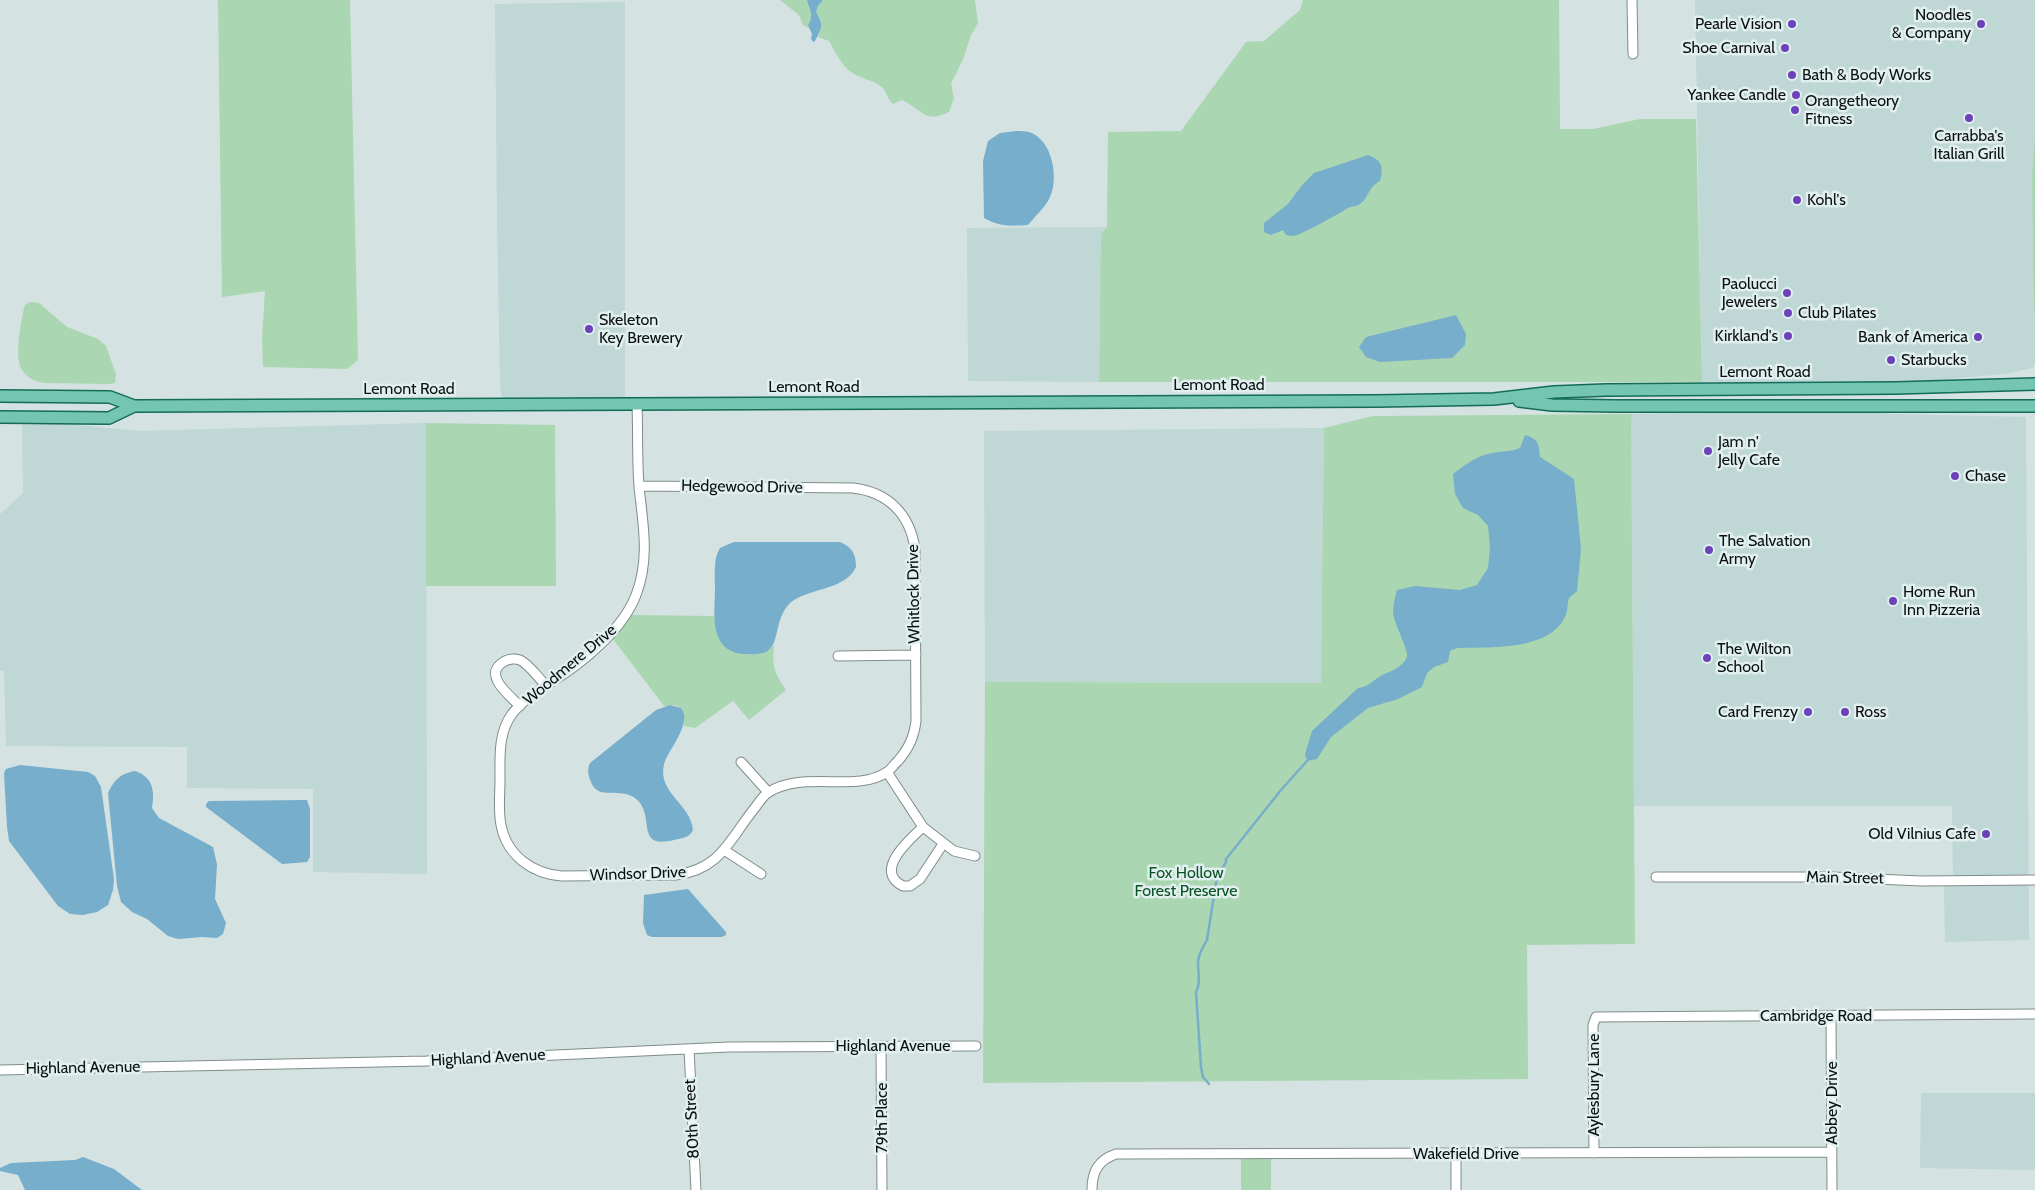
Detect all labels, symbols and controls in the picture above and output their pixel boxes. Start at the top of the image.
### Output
place label: Noodles & Company [1892,5,1971,43]
place label: Pearle Vision [1695,14,1782,34]
marker: Pearle Vision [1786,18,1798,30]
marker: Noodles & Company [1975,18,1987,30]
place label: Shoe Carnival [1682,38,1775,58]
marker: Shoe Carnival [1779,42,1791,54]
place label: Bath & Body Works [1802,65,1931,85]
marker: Bath & Body Works [1786,69,1798,81]
place label: Yankee Candle [1687,85,1786,105]
marker: Yankee Candle [1790,89,1802,101]
place label: Orangetheory Fitness [1805,91,1899,129]
marker: Orangetheory Fitness [1789,104,1801,116]
marker: Carrabba's Italian Grill [1963,112,1975,124]
place label: Carrabba's Italian Grill [1933,126,2005,164]
place label: Kohl's [1807,190,1846,210]
marker: Kohl's [1791,194,1803,206]
place label: Paolucci Jewelers [1722,274,1777,312]
marker: Paolucci Jewelers [1781,287,1793,299]
place label: Club Pilates [1798,303,1876,323]
marker: Club Pilates [1782,307,1794,319]
place label: Skeleton Key Brewery [599,310,683,348]
marker: Skeleton Key Brewery [583,323,595,335]
place label: Kirkland's [1714,326,1778,346]
place label: Bank of America [1858,327,1968,347]
marker: Kirkland's [1782,330,1794,342]
marker: Bank of America [1972,331,1984,343]
place label: Starbucks [1901,350,1967,370]
marker: Starbucks [1885,354,1897,366]
street label: Lemont Road [1719,362,1811,382]
street label: Lemont Road [1173,375,1265,395]
street label: Lemont Road [768,377,860,397]
street label: Lemont Road [363,379,455,399]
place label: Jam n' Jelly Cafe [1718,432,1780,470]
marker: Jam n' Jelly Cafe [1702,445,1714,457]
place label: Chase [1965,466,2006,486]
marker: Chase [1949,470,1961,482]
street label: Hedgewood Drive [681,476,803,498]
place label: The Salvation Army [1719,531,1810,569]
street label: Whitlock Drive [904,544,924,644]
marker: The Salvation Army [1703,544,1715,556]
place label: Home Run Inn Pizzeria [1903,582,1980,620]
marker: Home Run Inn Pizzeria [1887,595,1899,607]
street label: Woodmere Drive [519,620,621,710]
place label: The Wilton School [1717,639,1791,677]
marker: The Wilton School [1701,652,1713,664]
place label: Card Frenzy [1718,702,1798,722]
place label: Ross [1855,702,1886,722]
marker: Card Frenzy [1802,706,1814,718]
marker: Ross [1839,706,1851,718]
place label: Old Vilnius Cafe [1868,824,1976,844]
marker: Old Vilnius Cafe [1980,828,1992,840]
street label: Windsor Drive [590,863,686,885]
park label: Fox Hollow Forest Preserve [1135,863,1237,901]
street label: Main Street [1806,868,1884,888]
street label: Cambridge Road [1760,1006,1872,1026]
street label: Aylesbury Lane [1584,1034,1604,1136]
street label: Highland Avenue [836,1036,950,1056]
street label: Highland Avenue [430,1045,546,1071]
street label: Highland Avenue [25,1057,141,1079]
street label: Abbey Drive [1822,1061,1842,1145]
street label: 80th Street [680,1079,704,1159]
street label: 79th Place [872,1083,892,1153]
street label: Wakefield Drive [1413,1144,1519,1164]

